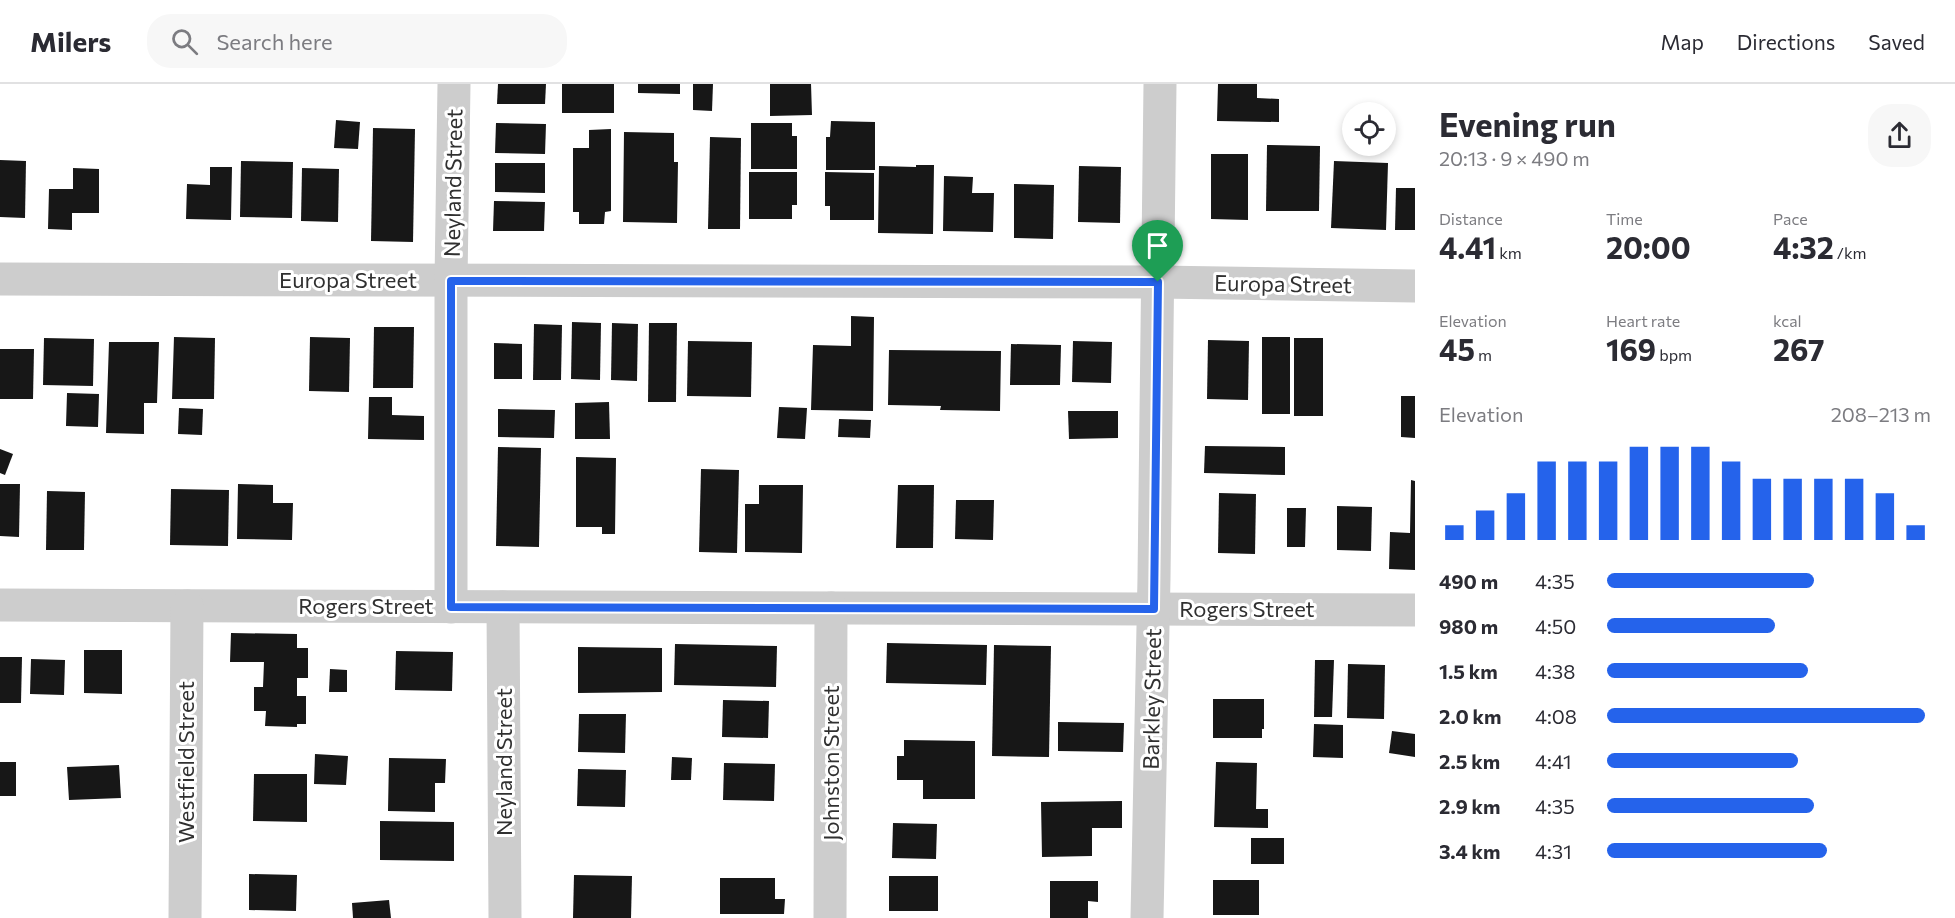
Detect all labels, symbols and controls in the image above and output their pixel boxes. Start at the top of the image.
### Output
search box [147,14,567,68]
text: Milers [30,24,111,58]
icon: search [168,25,201,58]
text: Search here [216,28,333,55]
text: Map [1661,29,1704,54]
text: Directions [1737,29,1835,54]
text: Saved [1868,29,1925,54]
map controls [1342,102,1396,156]
button: locate [1342,102,1396,156]
text: Evening run [1439,103,1616,144]
button: share [1868,104,1931,167]
street label: Neyland Street [438,109,467,257]
text: 20:13 · 9 × 490 m [1439,146,1590,170]
text: Distance [1439,209,1503,228]
text: Time [1606,209,1643,228]
text: Pace [1773,209,1808,228]
pin [1132,220,1183,282]
text: 4.41 [1439,228,1496,265]
text: 20:00 [1606,228,1691,265]
text: 4:32 [1773,228,1834,265]
icon: arrive [1141,229,1174,262]
text: km [1496,243,1522,262]
text: /km [1834,243,1867,262]
street label: Europa Street [279,266,417,293]
street label: Europa Street [1214,269,1352,298]
text: Elevation [1439,311,1507,330]
text: Heart rate [1606,311,1680,330]
text: kcal [1773,311,1802,330]
text: 45 [1439,330,1475,367]
text: 169 [1606,330,1656,367]
text: 267 [1773,330,1825,367]
text: m [1475,345,1492,364]
text: bpm [1656,345,1692,364]
text: Elevation [1439,402,1524,426]
text: 208–213 m [1831,402,1931,426]
text: 490 m [1439,569,1498,593]
text: 4:35 [1535,569,1575,593]
street label: Rogers Street [298,592,434,619]
street label: Rogers Street [1179,595,1315,622]
text: 980 m [1439,614,1498,638]
text: 4:50 [1535,614,1576,638]
street label: Barkley Street [1137,628,1166,770]
text: 1.5 km [1439,659,1498,683]
text: 4:38 [1535,659,1575,683]
street label: Westfield Street [172,681,199,843]
street label: Johnston Street [817,685,844,841]
street label: Neyland Street [490,688,517,836]
text: 2.0 km [1439,704,1501,728]
text: 4:08 [1535,704,1577,728]
text: 2.5 km [1439,749,1500,773]
text: 4:41 [1535,749,1572,773]
text: 2.9 km [1439,794,1500,818]
text: 4:35 [1535,794,1575,818]
text: 3.4 km [1439,839,1501,863]
text: 4:31 [1535,839,1572,863]

